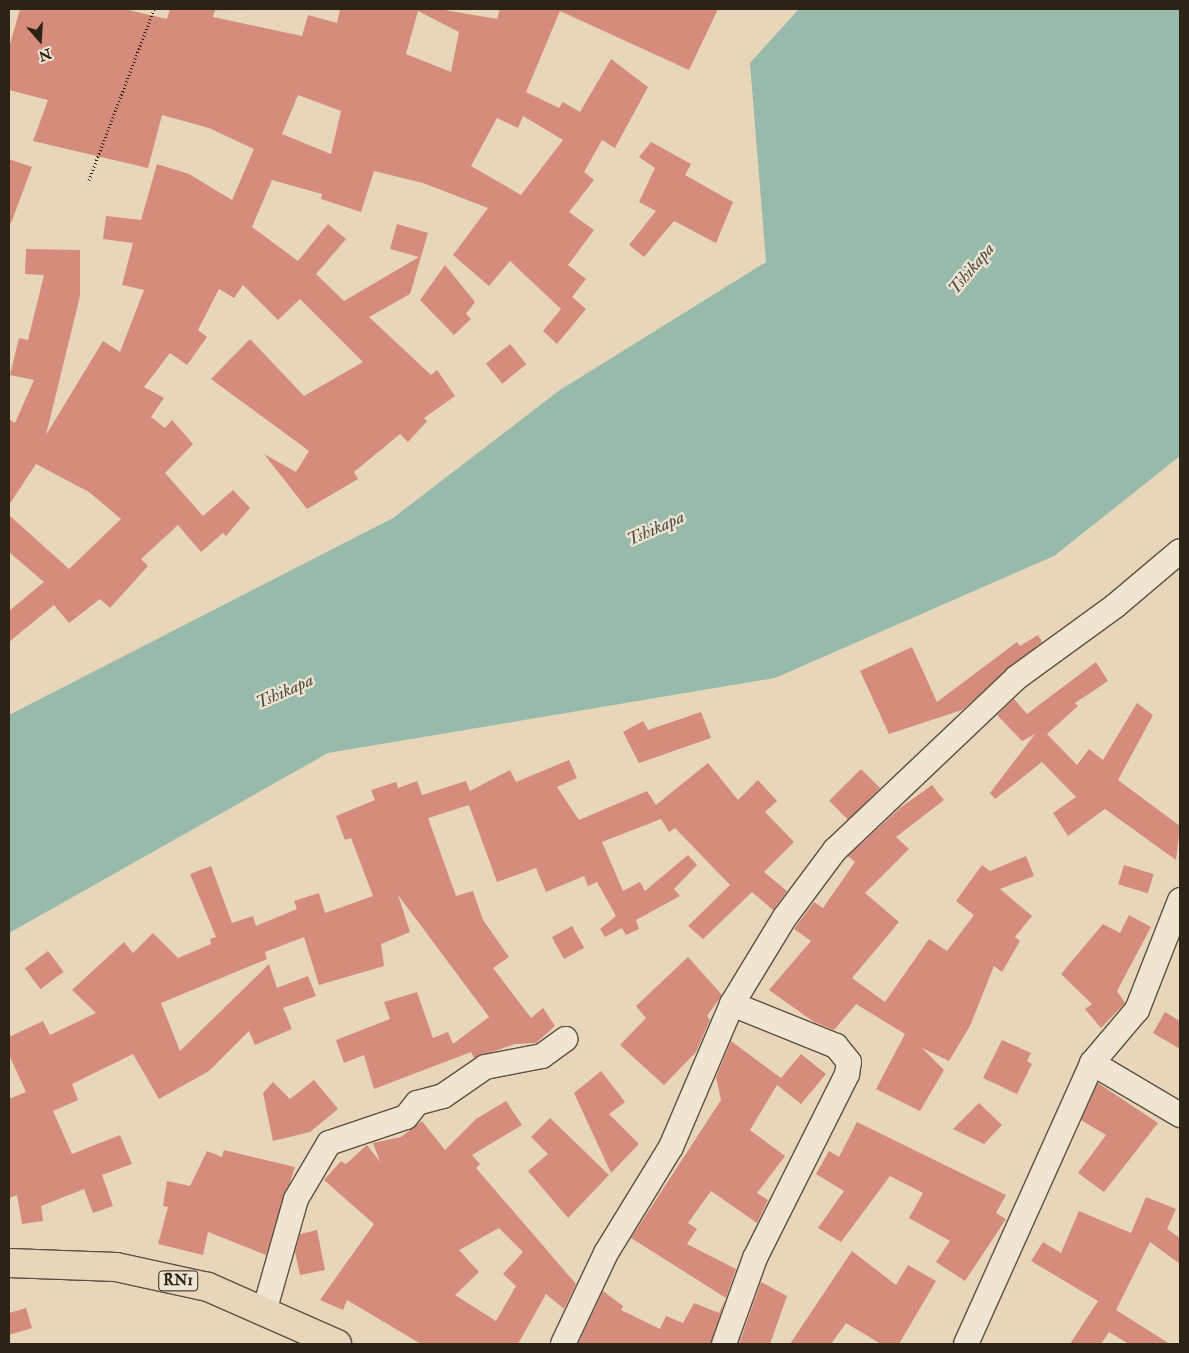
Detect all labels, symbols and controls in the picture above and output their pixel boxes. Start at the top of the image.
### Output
north arrow [15,15,65,65]
text: N [36,45,54,65]
water label: Tshikapa [944,239,1000,299]
water label: Tshikapa [624,507,688,551]
water label: Tshikapa [253,670,317,714]
road number: RN1 [158,1268,198,1294]

